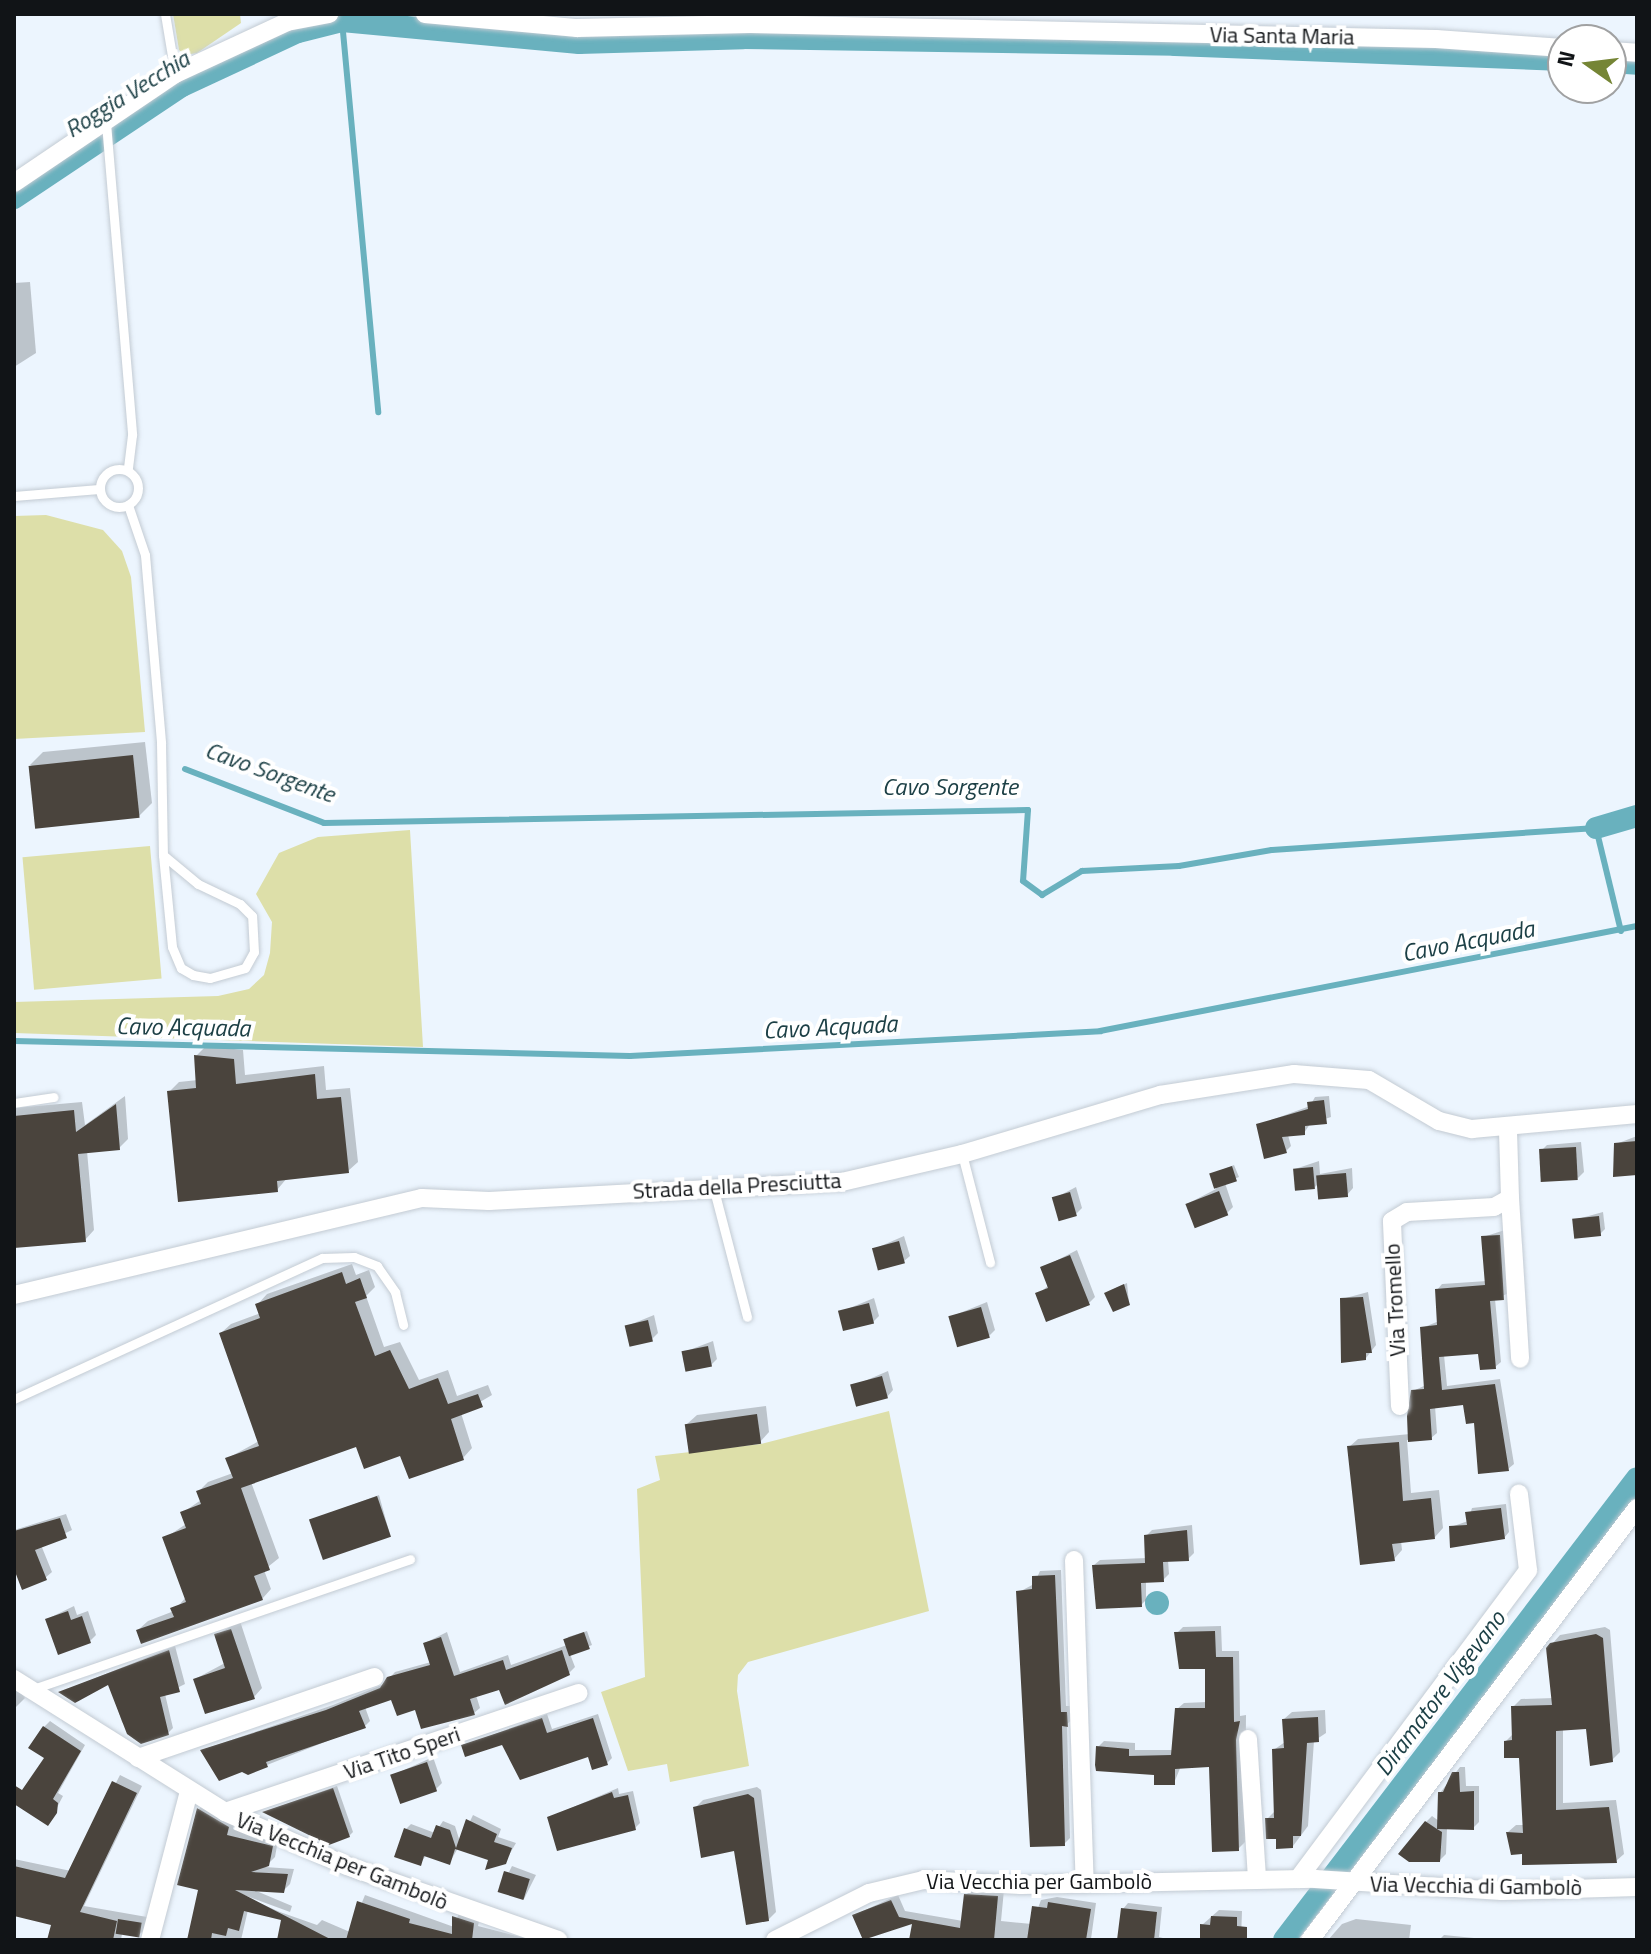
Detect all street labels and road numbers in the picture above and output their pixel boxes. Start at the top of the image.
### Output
street label: Via Santa Maria [1209,22,1355,50]
street label: Strada della Presciutta [632,1167,842,1205]
street label: Via Tromello [1379,1243,1411,1357]
street label: Via Tito Speri [340,1721,464,1785]
street label: Via Vecchia per Gambolò [232,1806,452,1916]
street label: Via Vecchia per Gambolò [926,1869,1152,1895]
street label: Via Vecchia di Gambolò [1370,1871,1582,1901]

